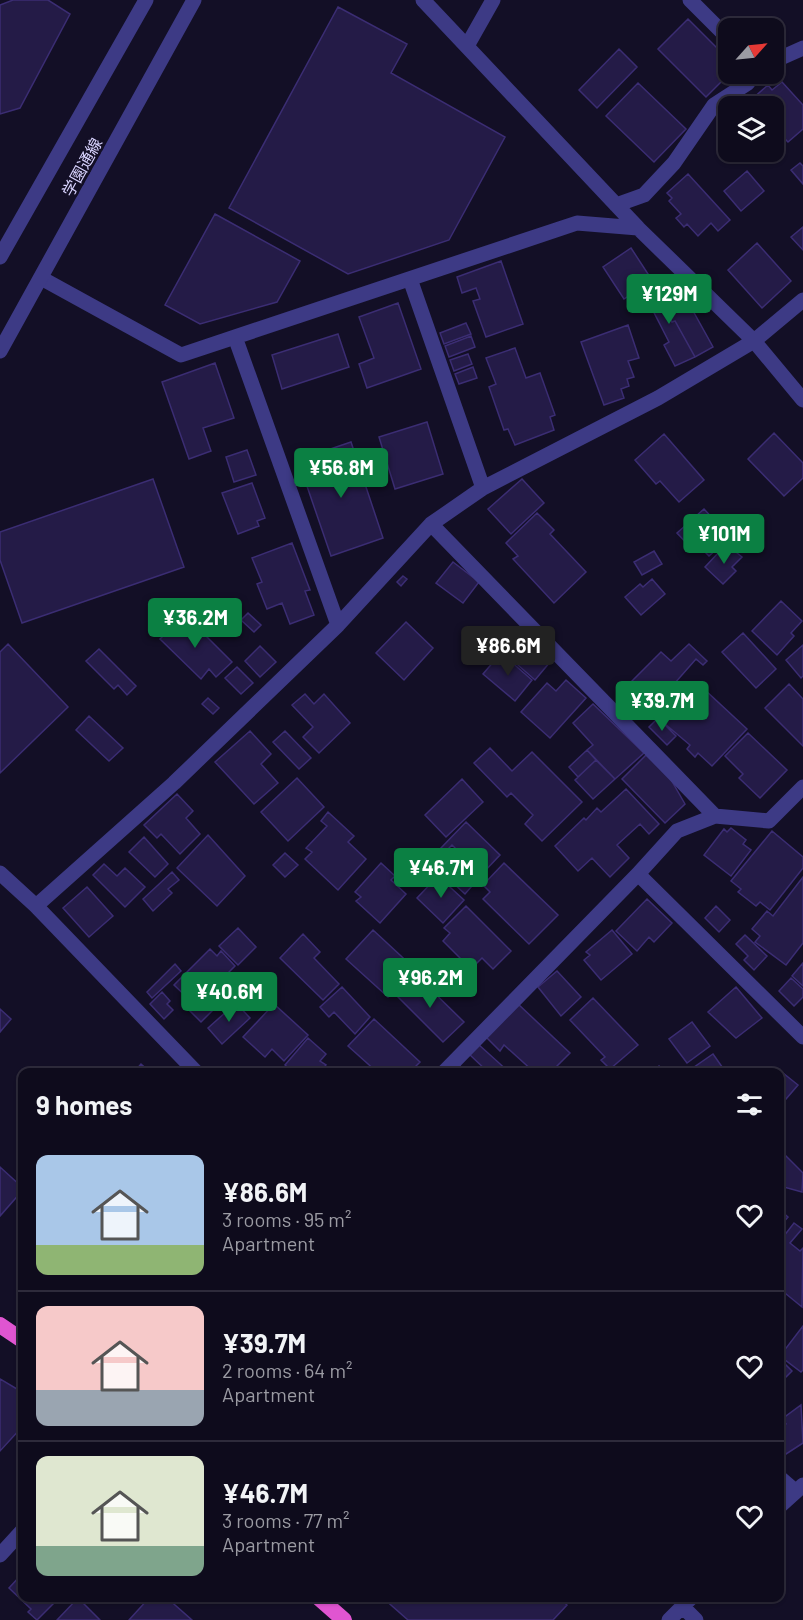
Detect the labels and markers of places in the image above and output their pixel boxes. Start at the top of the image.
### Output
pin: ¥129M [627,274,711,325]
pin: ¥56.8M [292,448,390,499]
pin: ¥101M [682,514,766,565]
pin: ¥36.2M [146,598,244,649]
pin: ¥86.6M [459,626,557,677]
pin: ¥39.7M [613,681,711,732]
pin: ¥46.7M [392,848,490,899]
pin: ¥96.2M [381,958,479,1009]
pin: ¥40.6M [180,972,278,1023]

